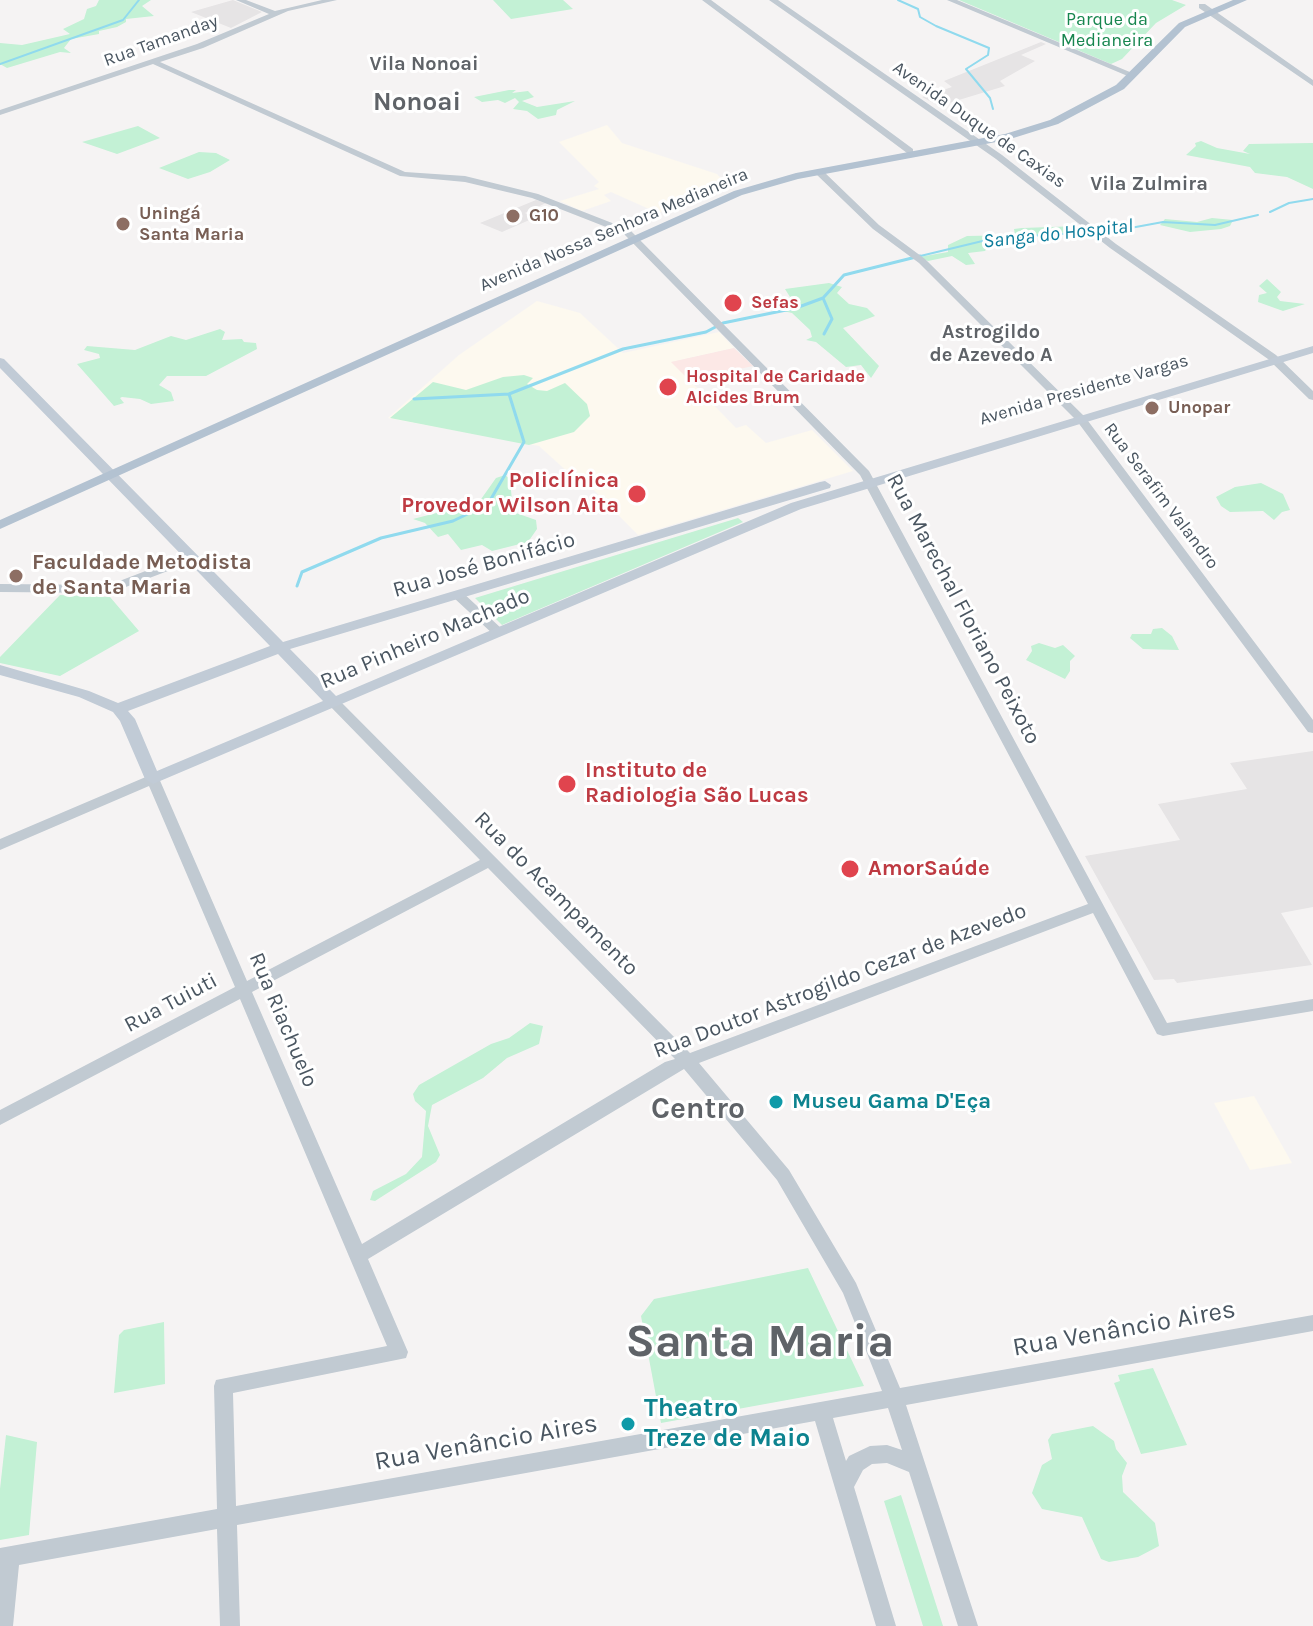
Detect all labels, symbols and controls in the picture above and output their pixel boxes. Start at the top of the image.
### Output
park label: Parque da Medianeira [1061,9,1153,52]
street label: Rua Tamanday [101,10,221,72]
district label: Vila Nonoai [369,52,479,76]
street label: Avenida Duque de Caxias [888,57,1070,193]
district label: Nonoai [373,87,461,119]
street label: Avenida Nossa Senhora Medianeira [477,164,751,296]
district label: Vila Zulmira [1090,172,1208,196]
place label: Uningá Santa Maria [139,203,244,246]
place label: G10 [529,205,559,227]
marker: G10 [504,207,522,225]
water label: Sanga do Hospital [982,214,1134,254]
marker: Uningá Santa Maria [114,215,132,233]
marker: Sefas [722,292,744,314]
place label: Sefas [751,292,799,314]
district label: Astrogildo de Azevedo A [929,320,1053,367]
street label: Avenida Presidente Vargas [977,350,1191,430]
place label: Hospital de Caridade Alcides Brum [686,366,865,408]
marker: Hospital de Caridade Alcides Brum [657,376,679,398]
place label: Unopar [1168,397,1230,419]
marker: Unopar [1143,399,1161,417]
street label: Rua Serafim Valandro [1099,419,1223,573]
place label: Policlínica Provedor Wilson Aita [401,468,619,520]
street label: Rua Marechal Floriano Peixoto [880,469,1046,749]
marker: Policlínica Provedor Wilson Aita [626,483,648,505]
street label: Rua José Bonifácio [390,526,578,604]
place label: Faculdade Metodista de Santa Maria [32,550,252,602]
marker: Faculdade Metodista de Santa Maria [7,567,25,585]
street label: Rua Pinheiro Machado [316,583,534,695]
place label: Instituto de Radiologia São Lucas [585,758,809,810]
marker: Instituto de Radiologia São Lucas [556,773,578,795]
street label: Rua do Acampamento [468,806,644,982]
place label: AmorSaúde [868,856,990,882]
marker: AmorSaúde [839,858,861,880]
street label: Rua Doutor Astrogildo Cezar de Azevedo [650,898,1030,1064]
street label: Rua Riachuelo [243,949,323,1091]
street label: Rua Tuiuti [120,967,222,1039]
place label: Museu Gama D'Eça [792,1089,991,1115]
district label: Centro [651,1091,745,1127]
marker: Museu Gama D'Eça [767,1093,785,1111]
street label: Rua Venâncio Aires [1010,1294,1238,1364]
district label: Santa Maria [626,1315,894,1371]
place label: Theatro Treze de Maio [644,1393,810,1454]
street label: Rua Venâncio Aires [372,1408,600,1478]
marker: Theatro Treze de Maio [619,1415,637,1433]

